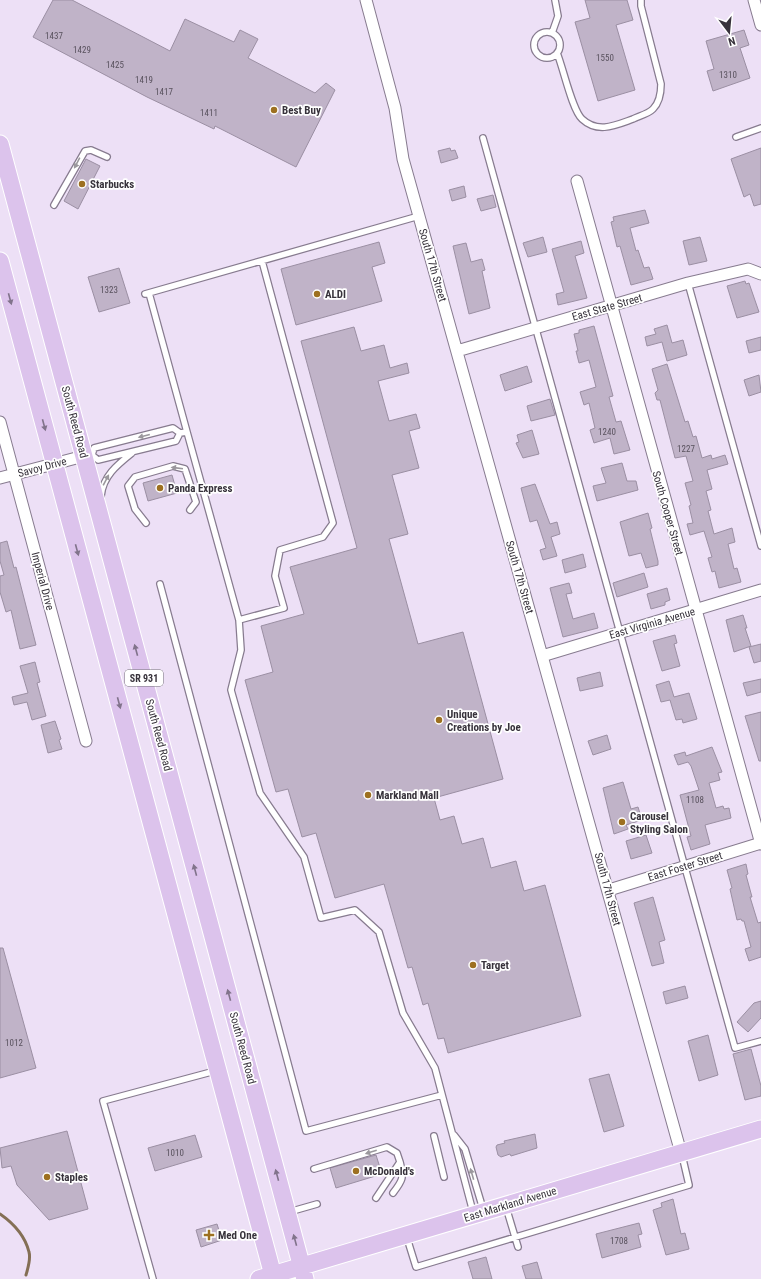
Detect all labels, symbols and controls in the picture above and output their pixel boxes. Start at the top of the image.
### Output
north arrow [709,12,749,52]
house number: 1437 [45,31,63,41]
text: N [726,34,737,48]
house number: 1429 [73,45,91,55]
house number: 1550 [596,53,614,63]
house number: 1425 [106,60,124,70]
house number: 1310 [719,70,737,80]
house number: 1419 [135,75,153,85]
house number: 1417 [155,87,173,97]
place label: Best Buy [282,104,321,117]
marker: Best Buy [269,105,279,115]
house number: 1411 [200,108,218,118]
one-way arrow [73,157,80,169]
place label: Starbucks [90,178,134,191]
marker: Starbucks [77,179,87,189]
street label: South 17th Street [416,227,449,303]
house number: 1323 [100,285,118,295]
place label: ALDI [325,288,346,301]
marker: ALDI [312,289,322,299]
street label: East State Street [571,291,644,324]
one-way arrow [7,293,13,305]
street label: South Reed Road [59,385,90,459]
one-way arrow [41,419,47,431]
house number: 1240 [598,427,616,437]
one-way arrow [137,433,149,439]
house number: 1227 [677,444,695,454]
street label: Savoy Drive [16,455,68,480]
one-way arrow [171,464,184,471]
street label: South Cooper Street [649,469,686,557]
one-way arrow [102,474,109,486]
place label: Panda Express [168,482,233,495]
marker: Panda Express [155,483,165,493]
street label: South 17th Street [503,539,536,615]
one-way arrow [75,544,81,556]
street label: Imperial Drive [29,551,57,612]
street label: East Virginia Avenue [608,605,697,642]
one-way arrow [133,643,139,655]
road number: SR 931 [125,670,163,686]
one-way arrow [116,696,122,709]
street label: South Reed Road [143,698,174,772]
place label: Unique Creations by Joe [447,708,521,734]
marker: Unique Creations by Joe [434,715,444,725]
place label: Markland Mall [376,789,439,802]
marker: Markland Mall [363,790,373,800]
house number: 1108 [686,795,704,805]
place label: Carousel Styling Salon [630,810,688,836]
marker: Carousel Styling Salon [617,817,627,827]
street label: East Foster Street [646,849,724,884]
street label: South 17th Street [591,851,624,927]
one-way arrow [192,864,198,876]
place label: Target [481,959,510,972]
marker: Target [468,960,478,970]
one-way arrow [226,989,232,1001]
street label: South Reed Road [227,1011,258,1085]
house number: 1012 [5,1038,23,1048]
house number: 1010 [166,1148,184,1158]
one-way arrow [365,1149,377,1155]
place label: McDonald's [364,1165,414,1178]
marker: McDonald's [351,1166,361,1176]
one-way arrow [469,1168,475,1180]
one-way arrow [274,1169,280,1181]
place label: Staples [55,1171,88,1184]
marker: Staples [42,1172,52,1182]
street label: East Markland Avenue [462,1184,558,1225]
marker: Med One [203,1229,215,1241]
place label: Med One [218,1229,257,1242]
one-way arrow [291,1233,297,1246]
house number: 1708 [610,1236,628,1246]

